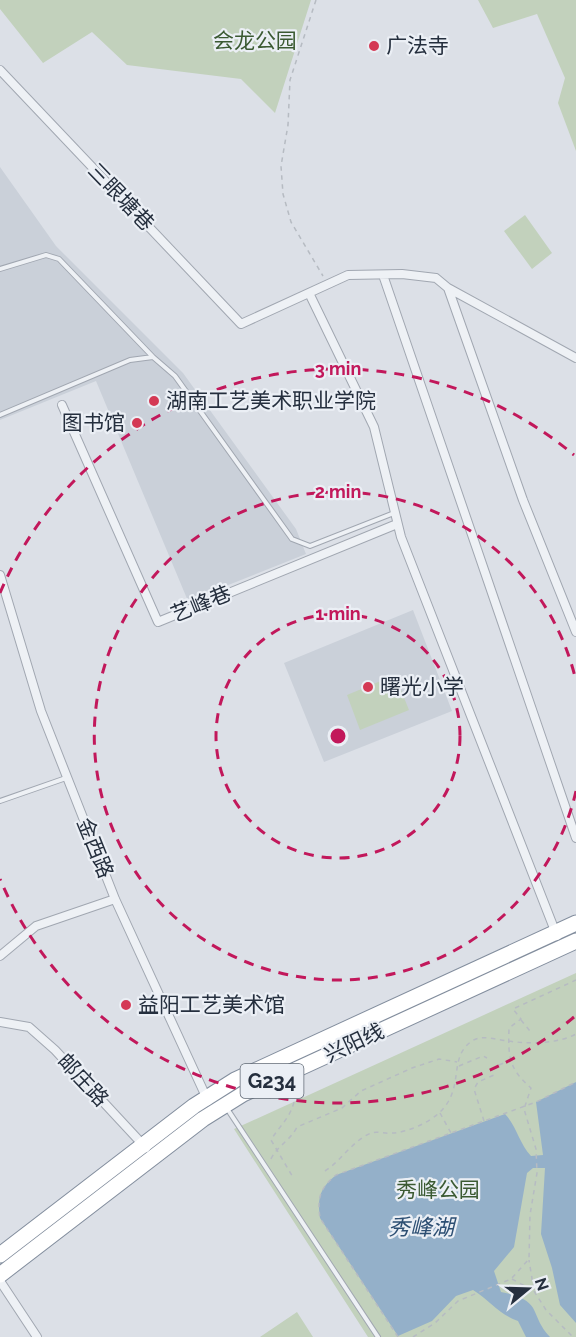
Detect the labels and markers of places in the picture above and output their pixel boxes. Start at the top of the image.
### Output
place label: 广法寺 [386,33,449,58]
marker: 广法寺 [367,39,381,53]
place label: 湖南工艺美术职业学院 [166,388,376,413]
marker: 湖南工艺美术职业学院 [147,394,161,408]
place label: 图书馆 [62,410,125,435]
marker: 图书馆 [130,416,144,430]
place label: 曙光小学 [380,674,464,699]
marker: 曙光小学 [361,680,375,694]
centre of rings [328,726,348,746]
place label: 益阳工艺美术馆 [138,992,285,1017]
marker: 益阳工艺美术馆 [119,998,133,1012]

